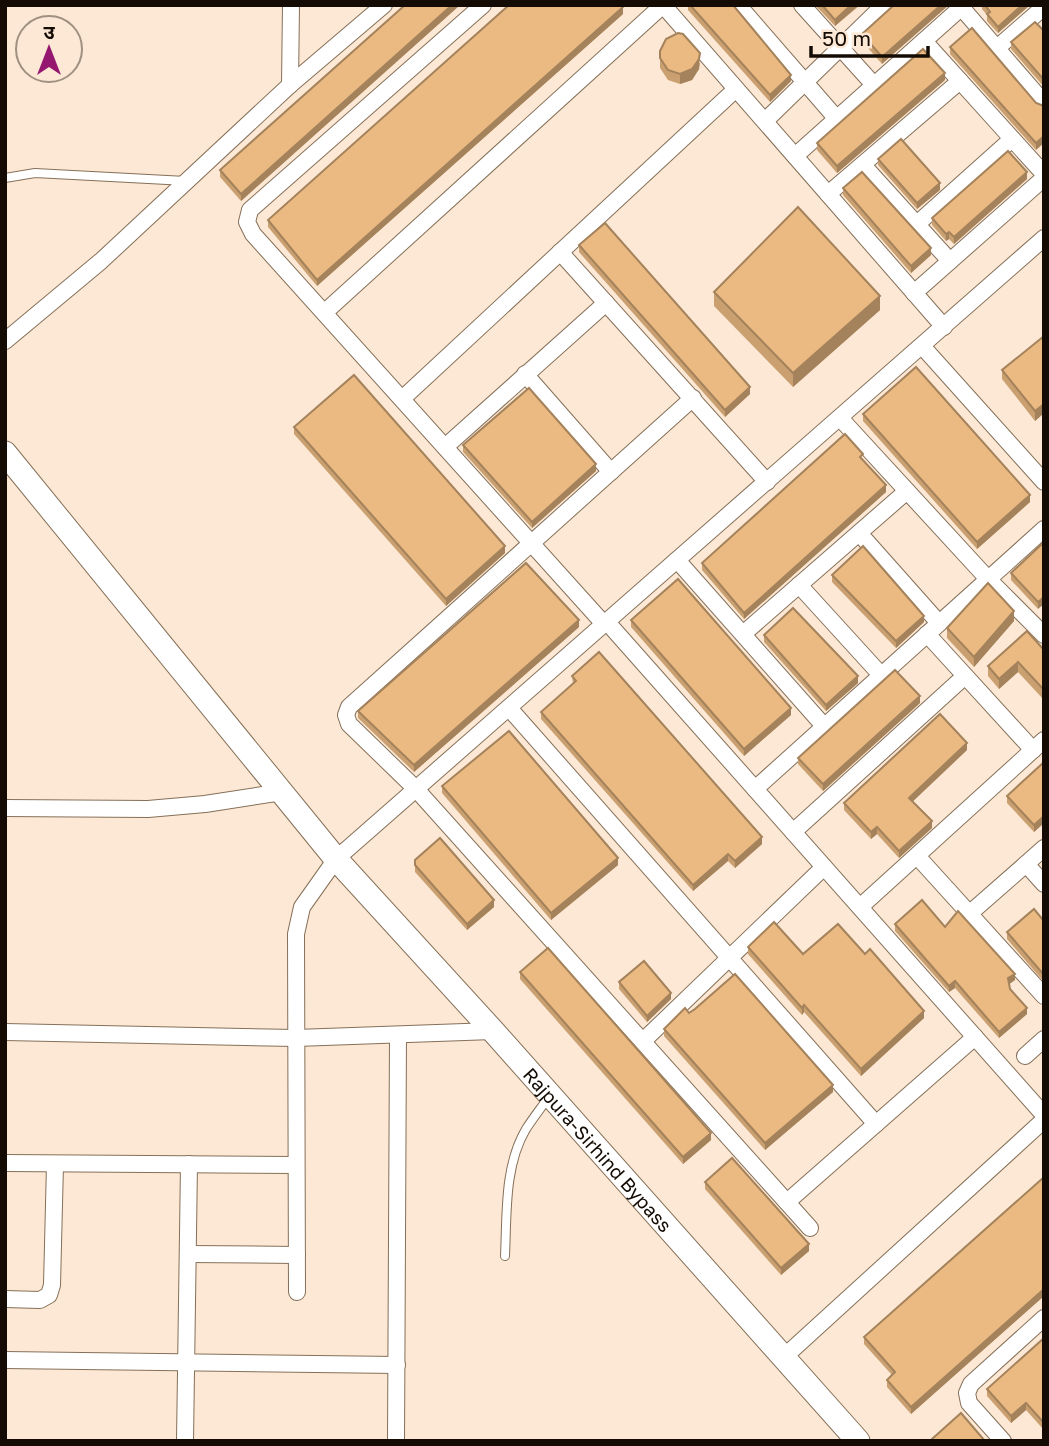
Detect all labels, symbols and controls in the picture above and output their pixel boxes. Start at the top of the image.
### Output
north arrow [14,14,84,84]
scale bar [811,14,928,58]
text: उ [43,20,55,43]
text: 50 m [822,25,871,51]
street label: Rajpura-Sirhind Bypass [519,1062,677,1236]

